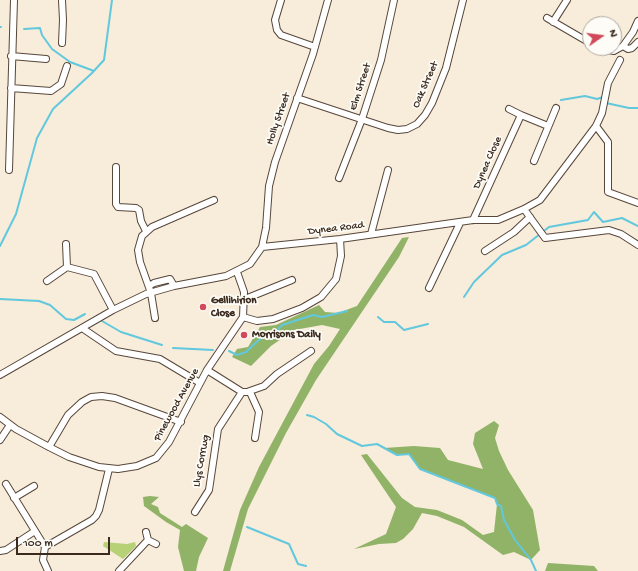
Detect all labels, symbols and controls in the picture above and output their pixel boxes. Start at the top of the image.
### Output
north arrow [582,16,622,56]
text: N [606,28,619,38]
street label: Oak Street [410,60,442,110]
street label: Elm Street [347,62,375,112]
street label: Holly Street [264,91,294,147]
street label: Dynea Close [471,135,505,191]
street label: Dynea Road [307,219,365,239]
place label: Gellihirion Close [211,294,256,320]
marker: Gellihirion Close [198,302,208,312]
place label: Morrisons Daily [252,328,321,342]
marker: Morrisons Daily [239,330,249,340]
street label: Pinewood Avenue [151,366,203,444]
street label: Llys Corrwg [191,434,213,488]
scale bar [18,529,112,555]
text: 100 m [23,537,53,551]

